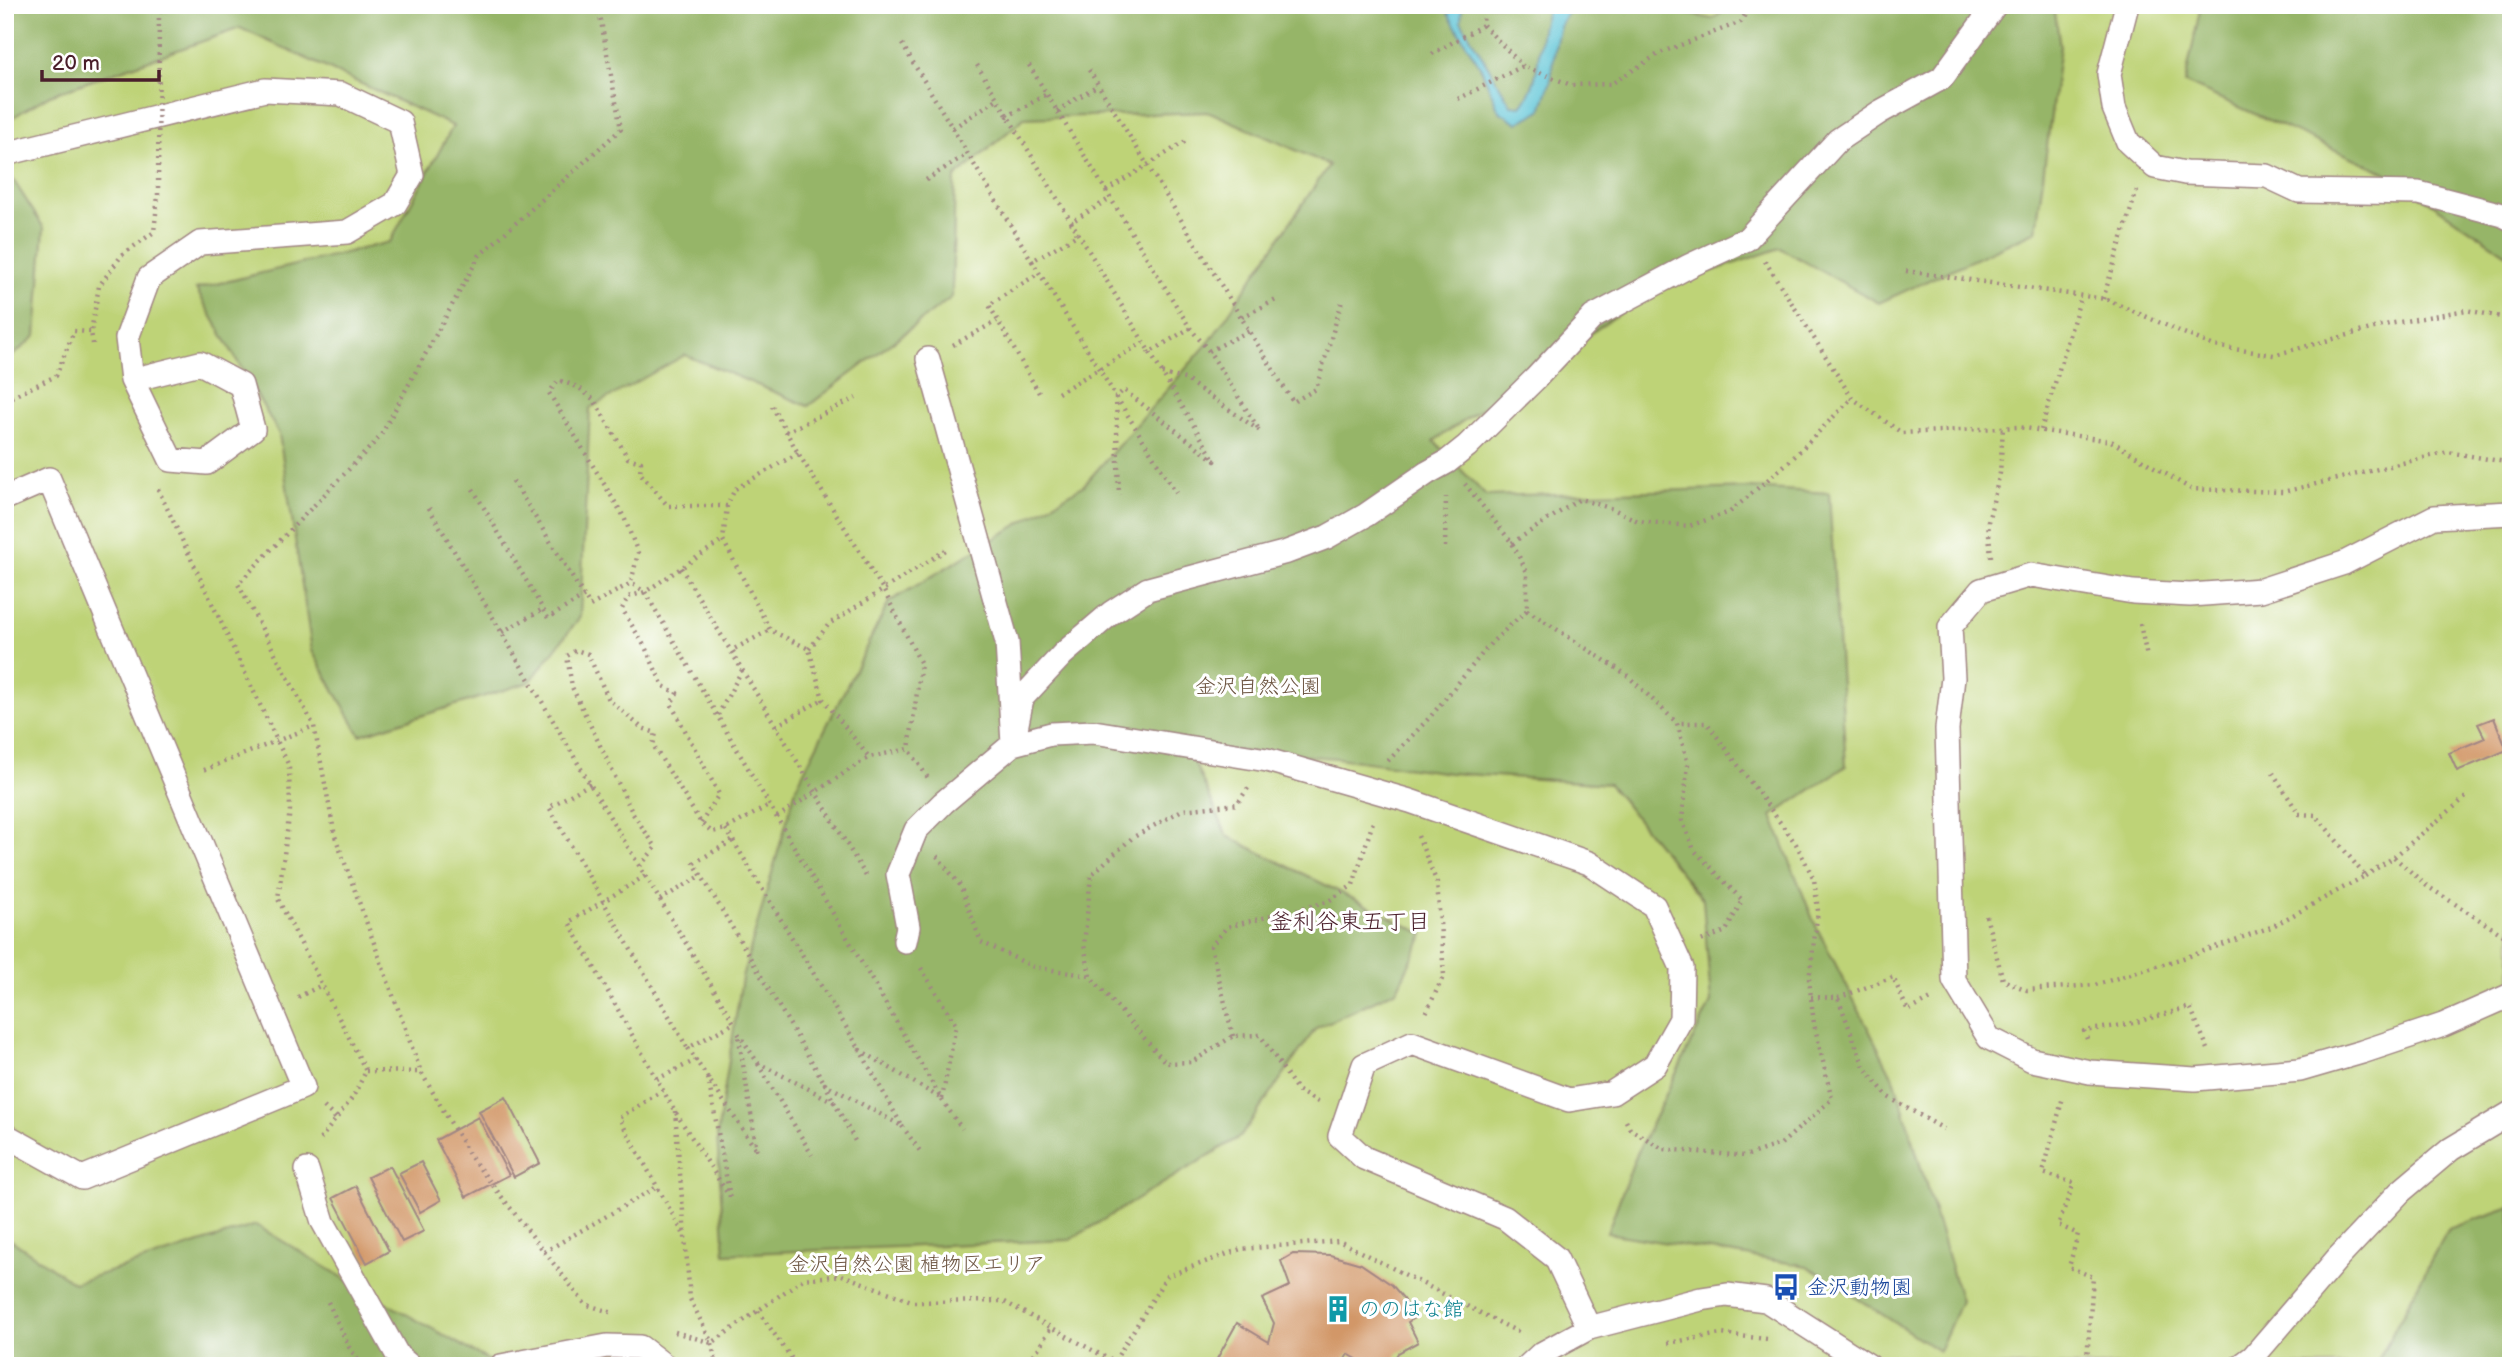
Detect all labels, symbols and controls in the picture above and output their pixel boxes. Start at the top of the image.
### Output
scale bar [42,38,159,82]
text: 20 m [52,51,100,76]
park label: 金沢自然公園 [1195,674,1321,699]
district label: 釜利谷東五丁目 [1270,908,1431,936]
park label: 金沢自然公園 植物区エリア [788,1252,1046,1277]
bus stop icon: 金沢動物園 [1771,1272,1801,1302]
place label: 金沢動物園 [1807,1275,1912,1300]
building icon: ののはな館 [1323,1294,1353,1324]
place label: ののはな館 [1359,1297,1464,1322]

